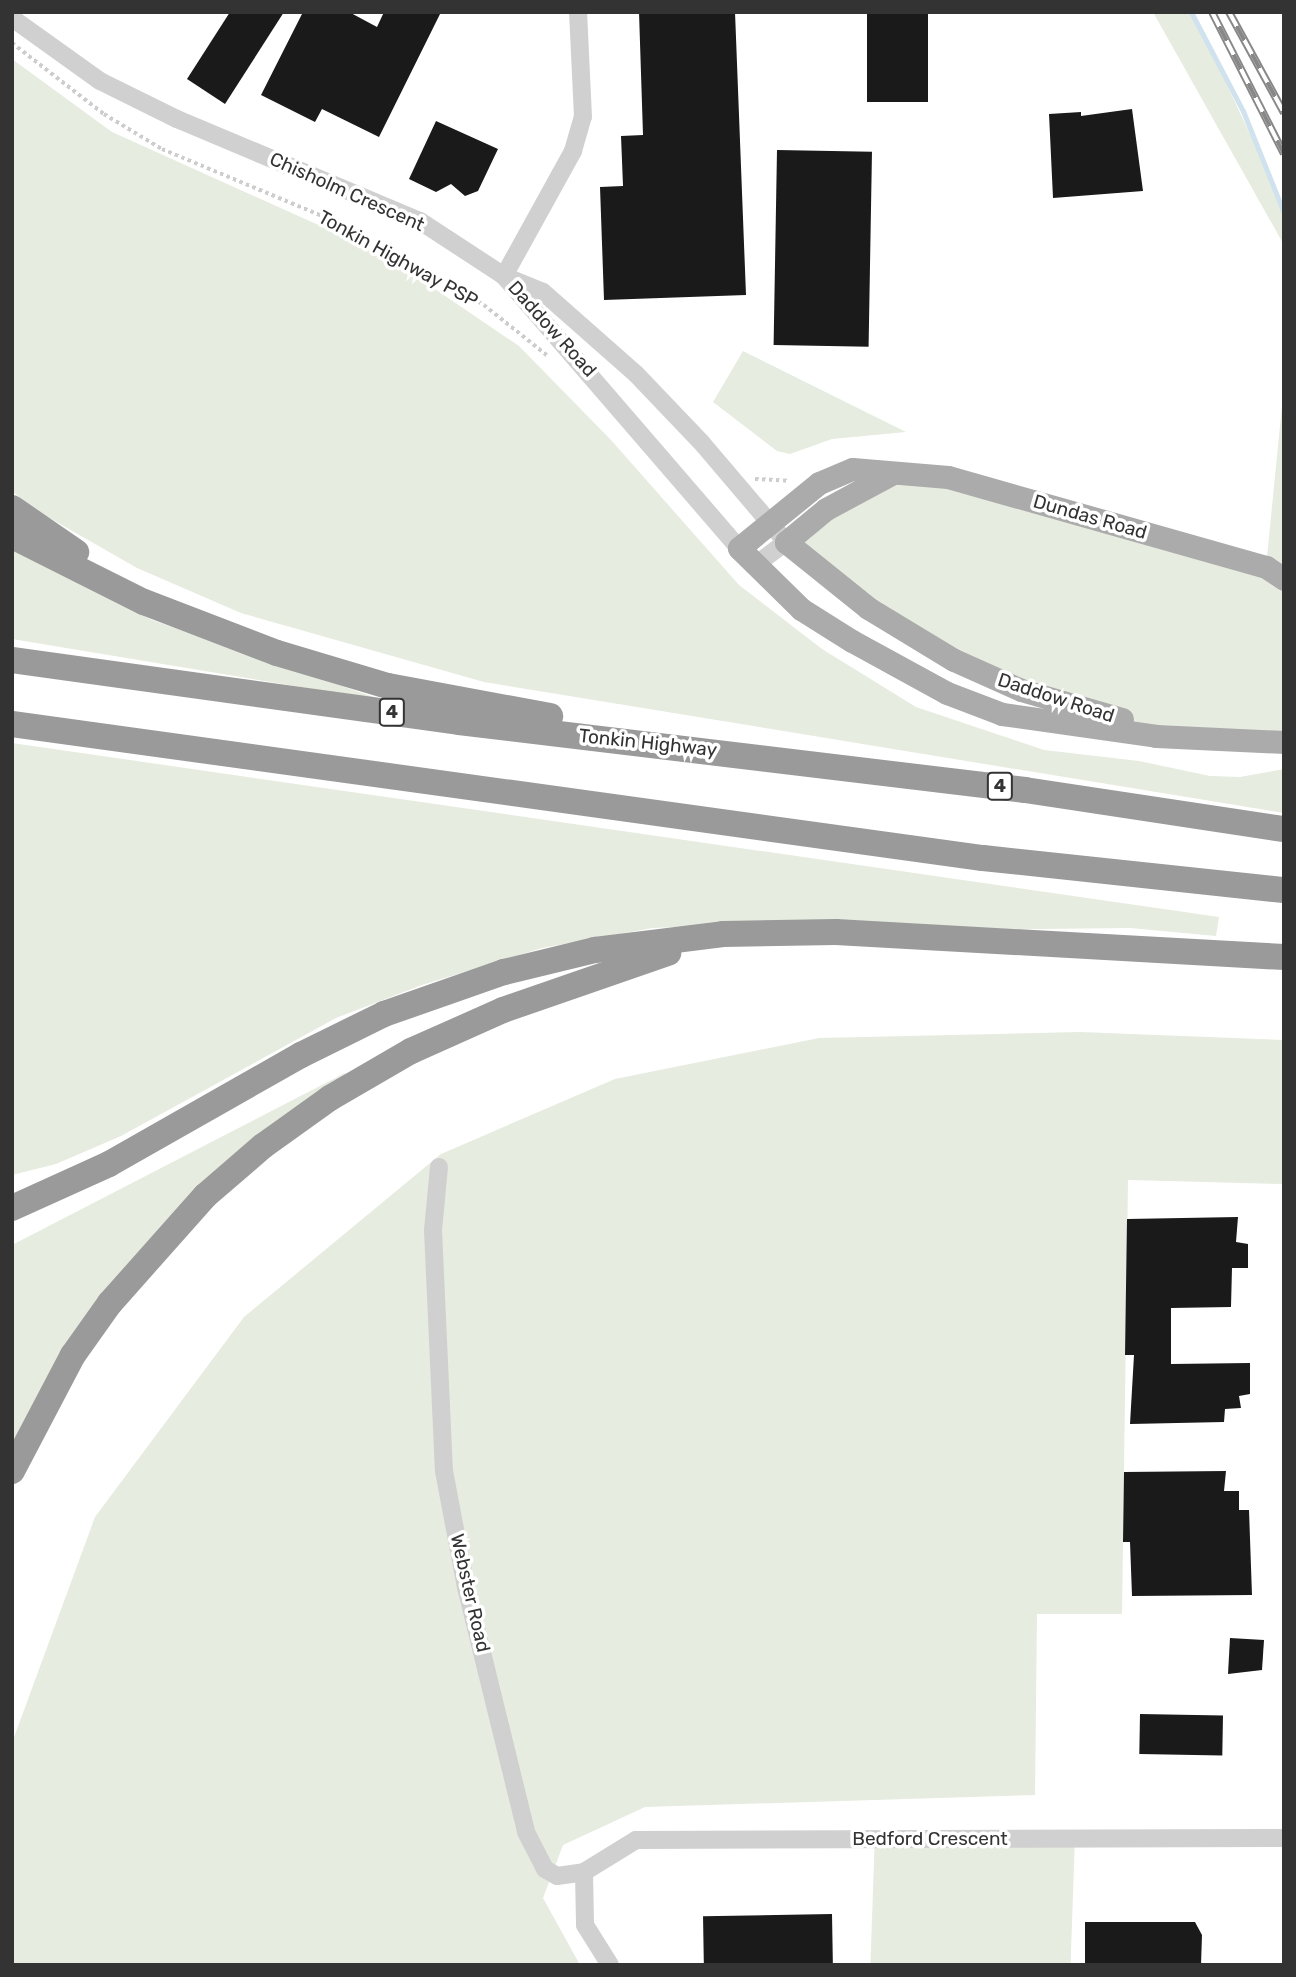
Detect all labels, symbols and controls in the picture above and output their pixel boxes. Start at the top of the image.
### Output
street label: Chisholm Crescent [266,148,428,236]
street label: Tonkin Highway PSP [314,205,482,313]
street label: Daddow Road [503,276,601,382]
street label: Dundas Road [1031,490,1149,544]
street label: Daddow Road [995,668,1117,728]
road number: 4 [378,698,406,726]
street label: Tonkin Highway [578,724,718,762]
road number: 4 [986,772,1014,800]
street label: Webster Road [445,1531,495,1655]
street label: Bedford Crescent [852,1828,1008,1850]

